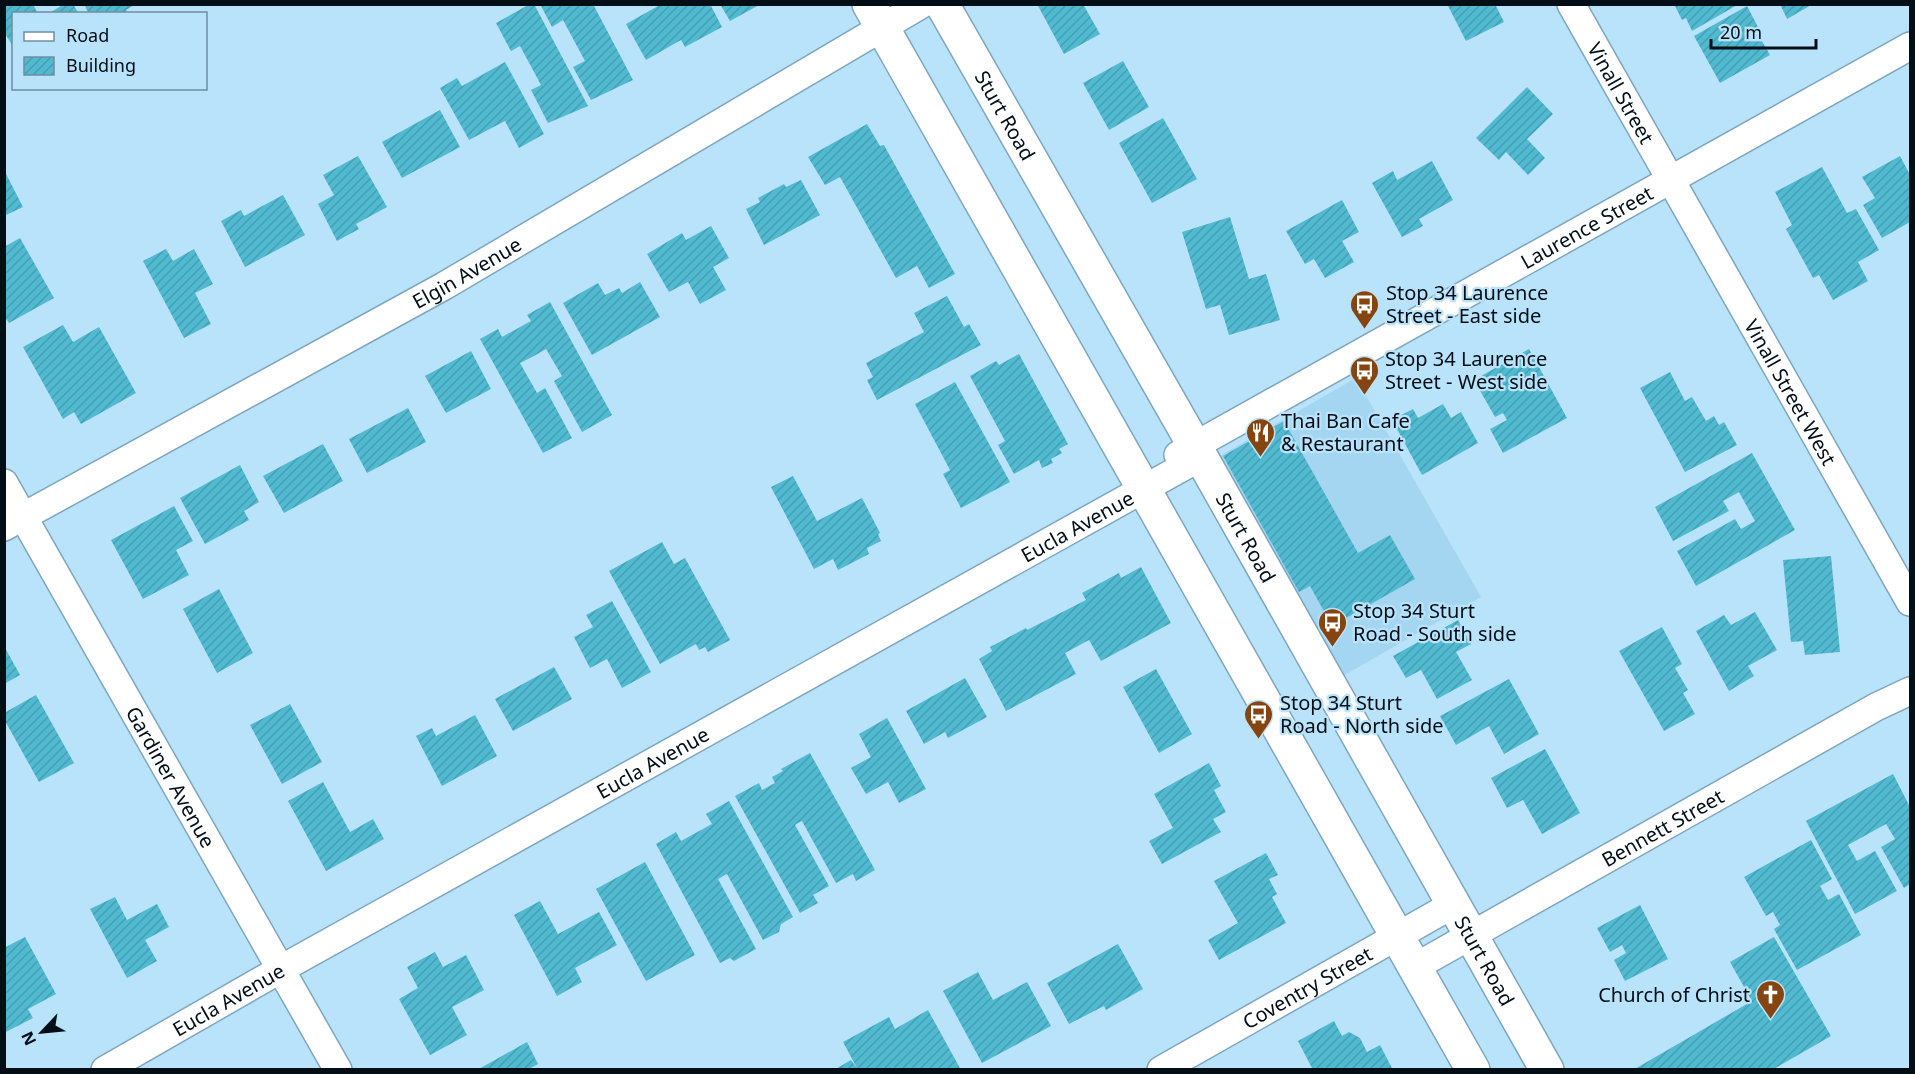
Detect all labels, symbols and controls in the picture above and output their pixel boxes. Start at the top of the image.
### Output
legend [12,12,207,90]
scale bar [1711,12,1816,50]
text: 20 m [1720,20,1762,44]
text: Road [66,23,109,47]
street label: Vinall Street [1582,37,1661,148]
text: Building [66,53,136,77]
street label: Sturt Road [969,65,1042,165]
street label: Laurence Street [1516,179,1658,275]
street label: Elgin Avenue [407,230,526,314]
place label: Stop 34 Laurence Street - East side [1386,279,1548,329]
bus stop icon: Stop 34 Laurence Street - East side [1349,288,1381,330]
street label: Vinall Street West [1739,314,1843,470]
place label: Stop 34 Laurence Street - West side [1385,345,1547,395]
bus stop icon: Stop 34 Laurence Street - West side [1348,354,1380,396]
place label: Thai Ban Cafe & Restaurant [1281,407,1410,457]
restaurant icon: Thai Ban Cafe & Restaurant [1244,416,1276,458]
street label: Eucla Avenue [1016,484,1138,568]
street label: Sturt Road [1210,487,1283,587]
place label: Stop 34 Sturt Road - South side [1353,597,1516,647]
bus stop icon: Stop 34 Sturt Road - South side [1316,606,1348,648]
place label: Stop 34 Sturt Road - North side [1280,689,1444,739]
bus stop icon: Stop 34 Sturt Road - North side [1243,698,1275,740]
street label: Gardiner Avenue [120,701,222,852]
street label: Eucla Avenue [591,720,714,804]
street label: Bennett Street [1597,782,1728,873]
street label: Sturt Road [1449,911,1521,1010]
street label: Coventry Street [1237,940,1377,1035]
street label: Eucla Avenue [167,957,289,1042]
church icon: Church of Christ [1755,978,1787,1020]
place label: Church of Christ [1598,981,1750,1008]
north arrow [12,1002,72,1062]
text: N [16,1028,41,1049]

